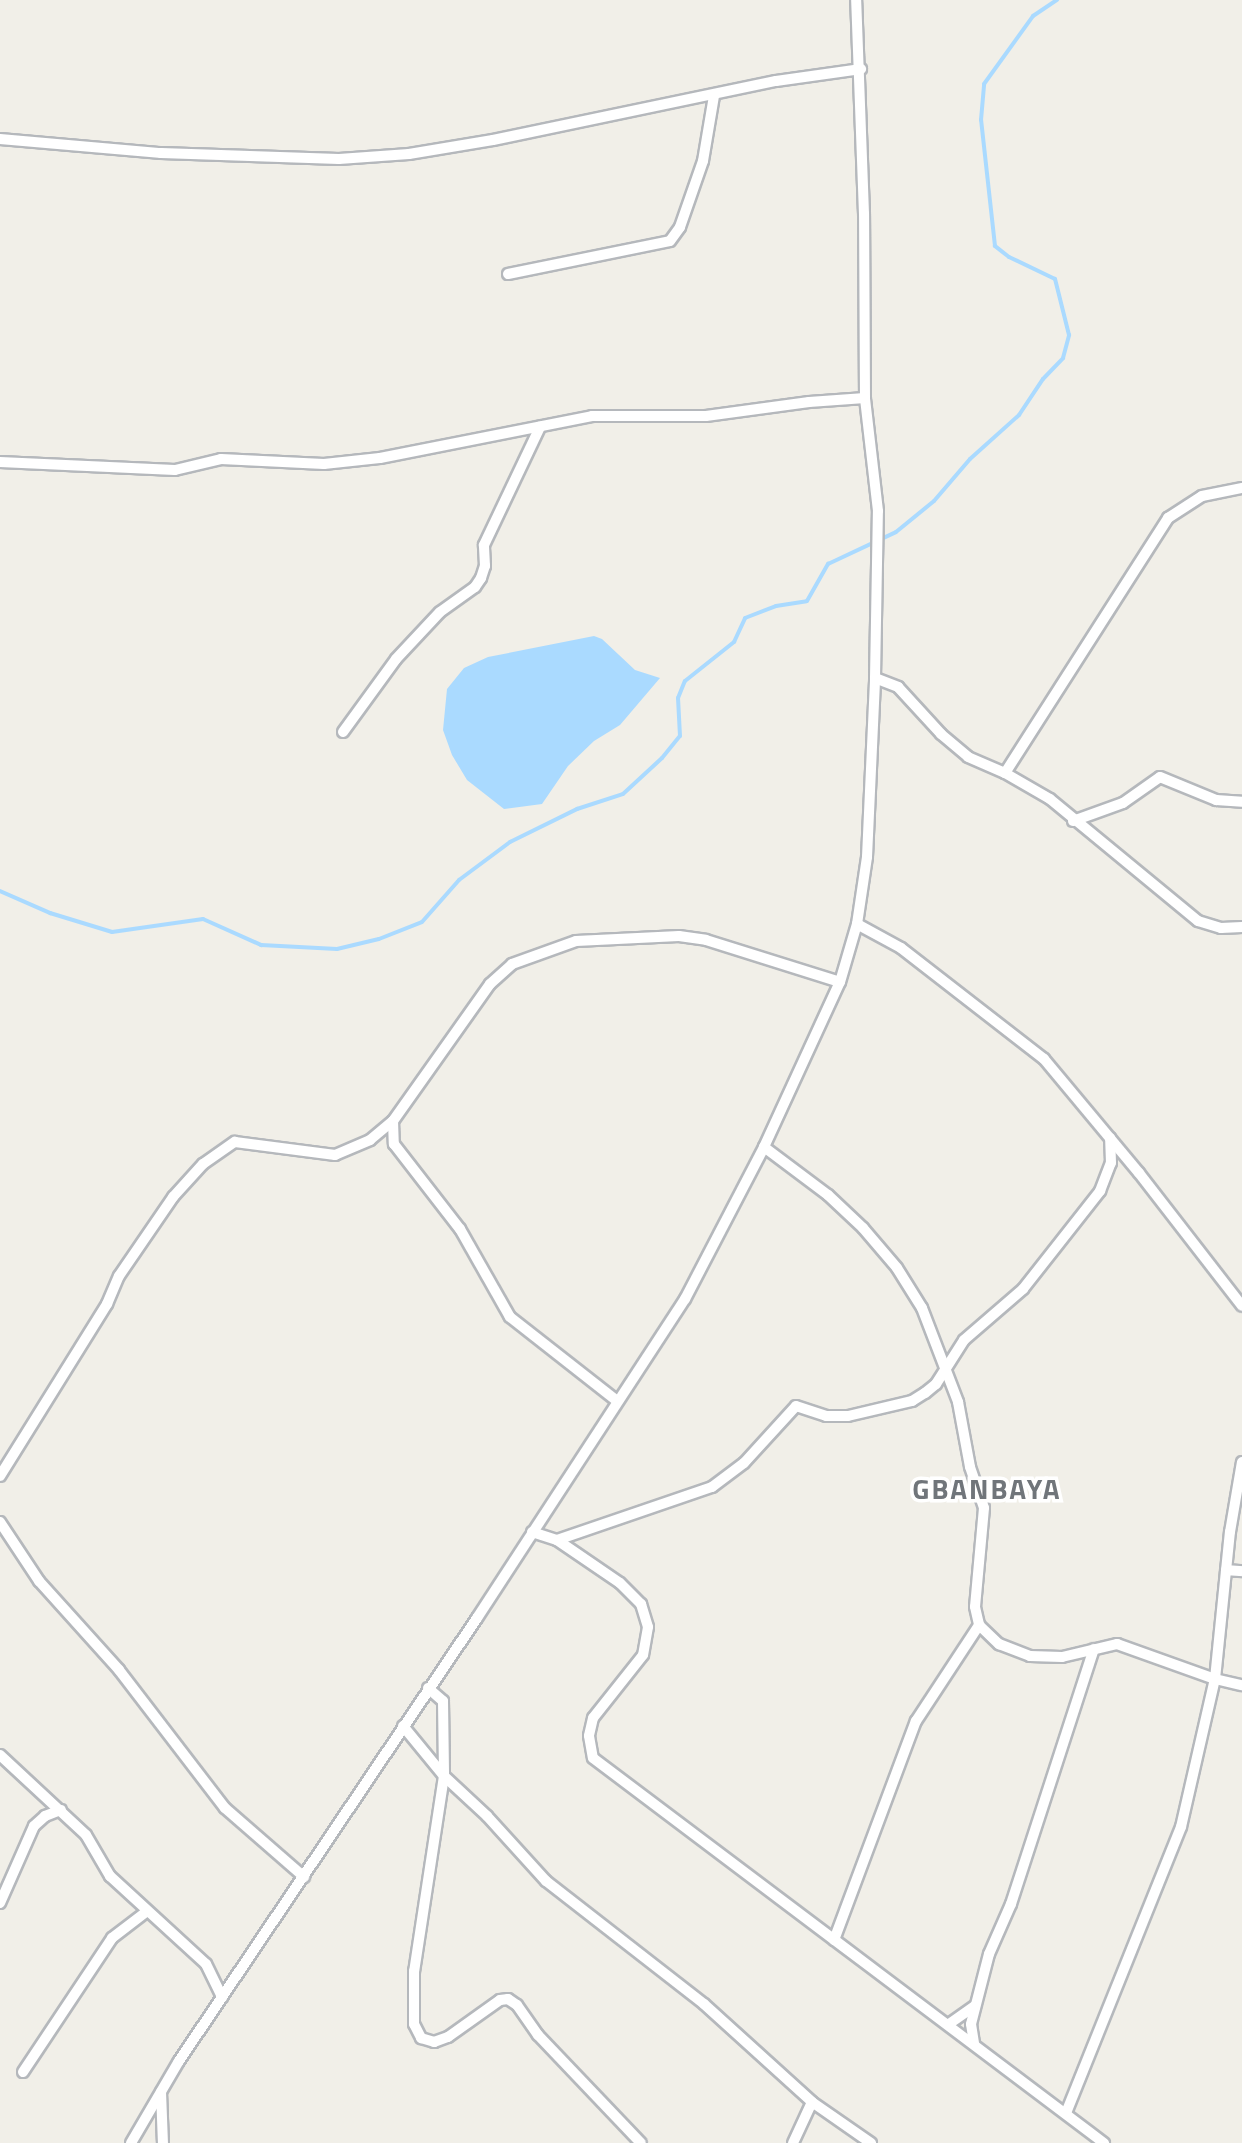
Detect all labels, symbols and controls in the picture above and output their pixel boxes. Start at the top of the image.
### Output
district label: GBANBAYA [912,1472,1062,1506]

